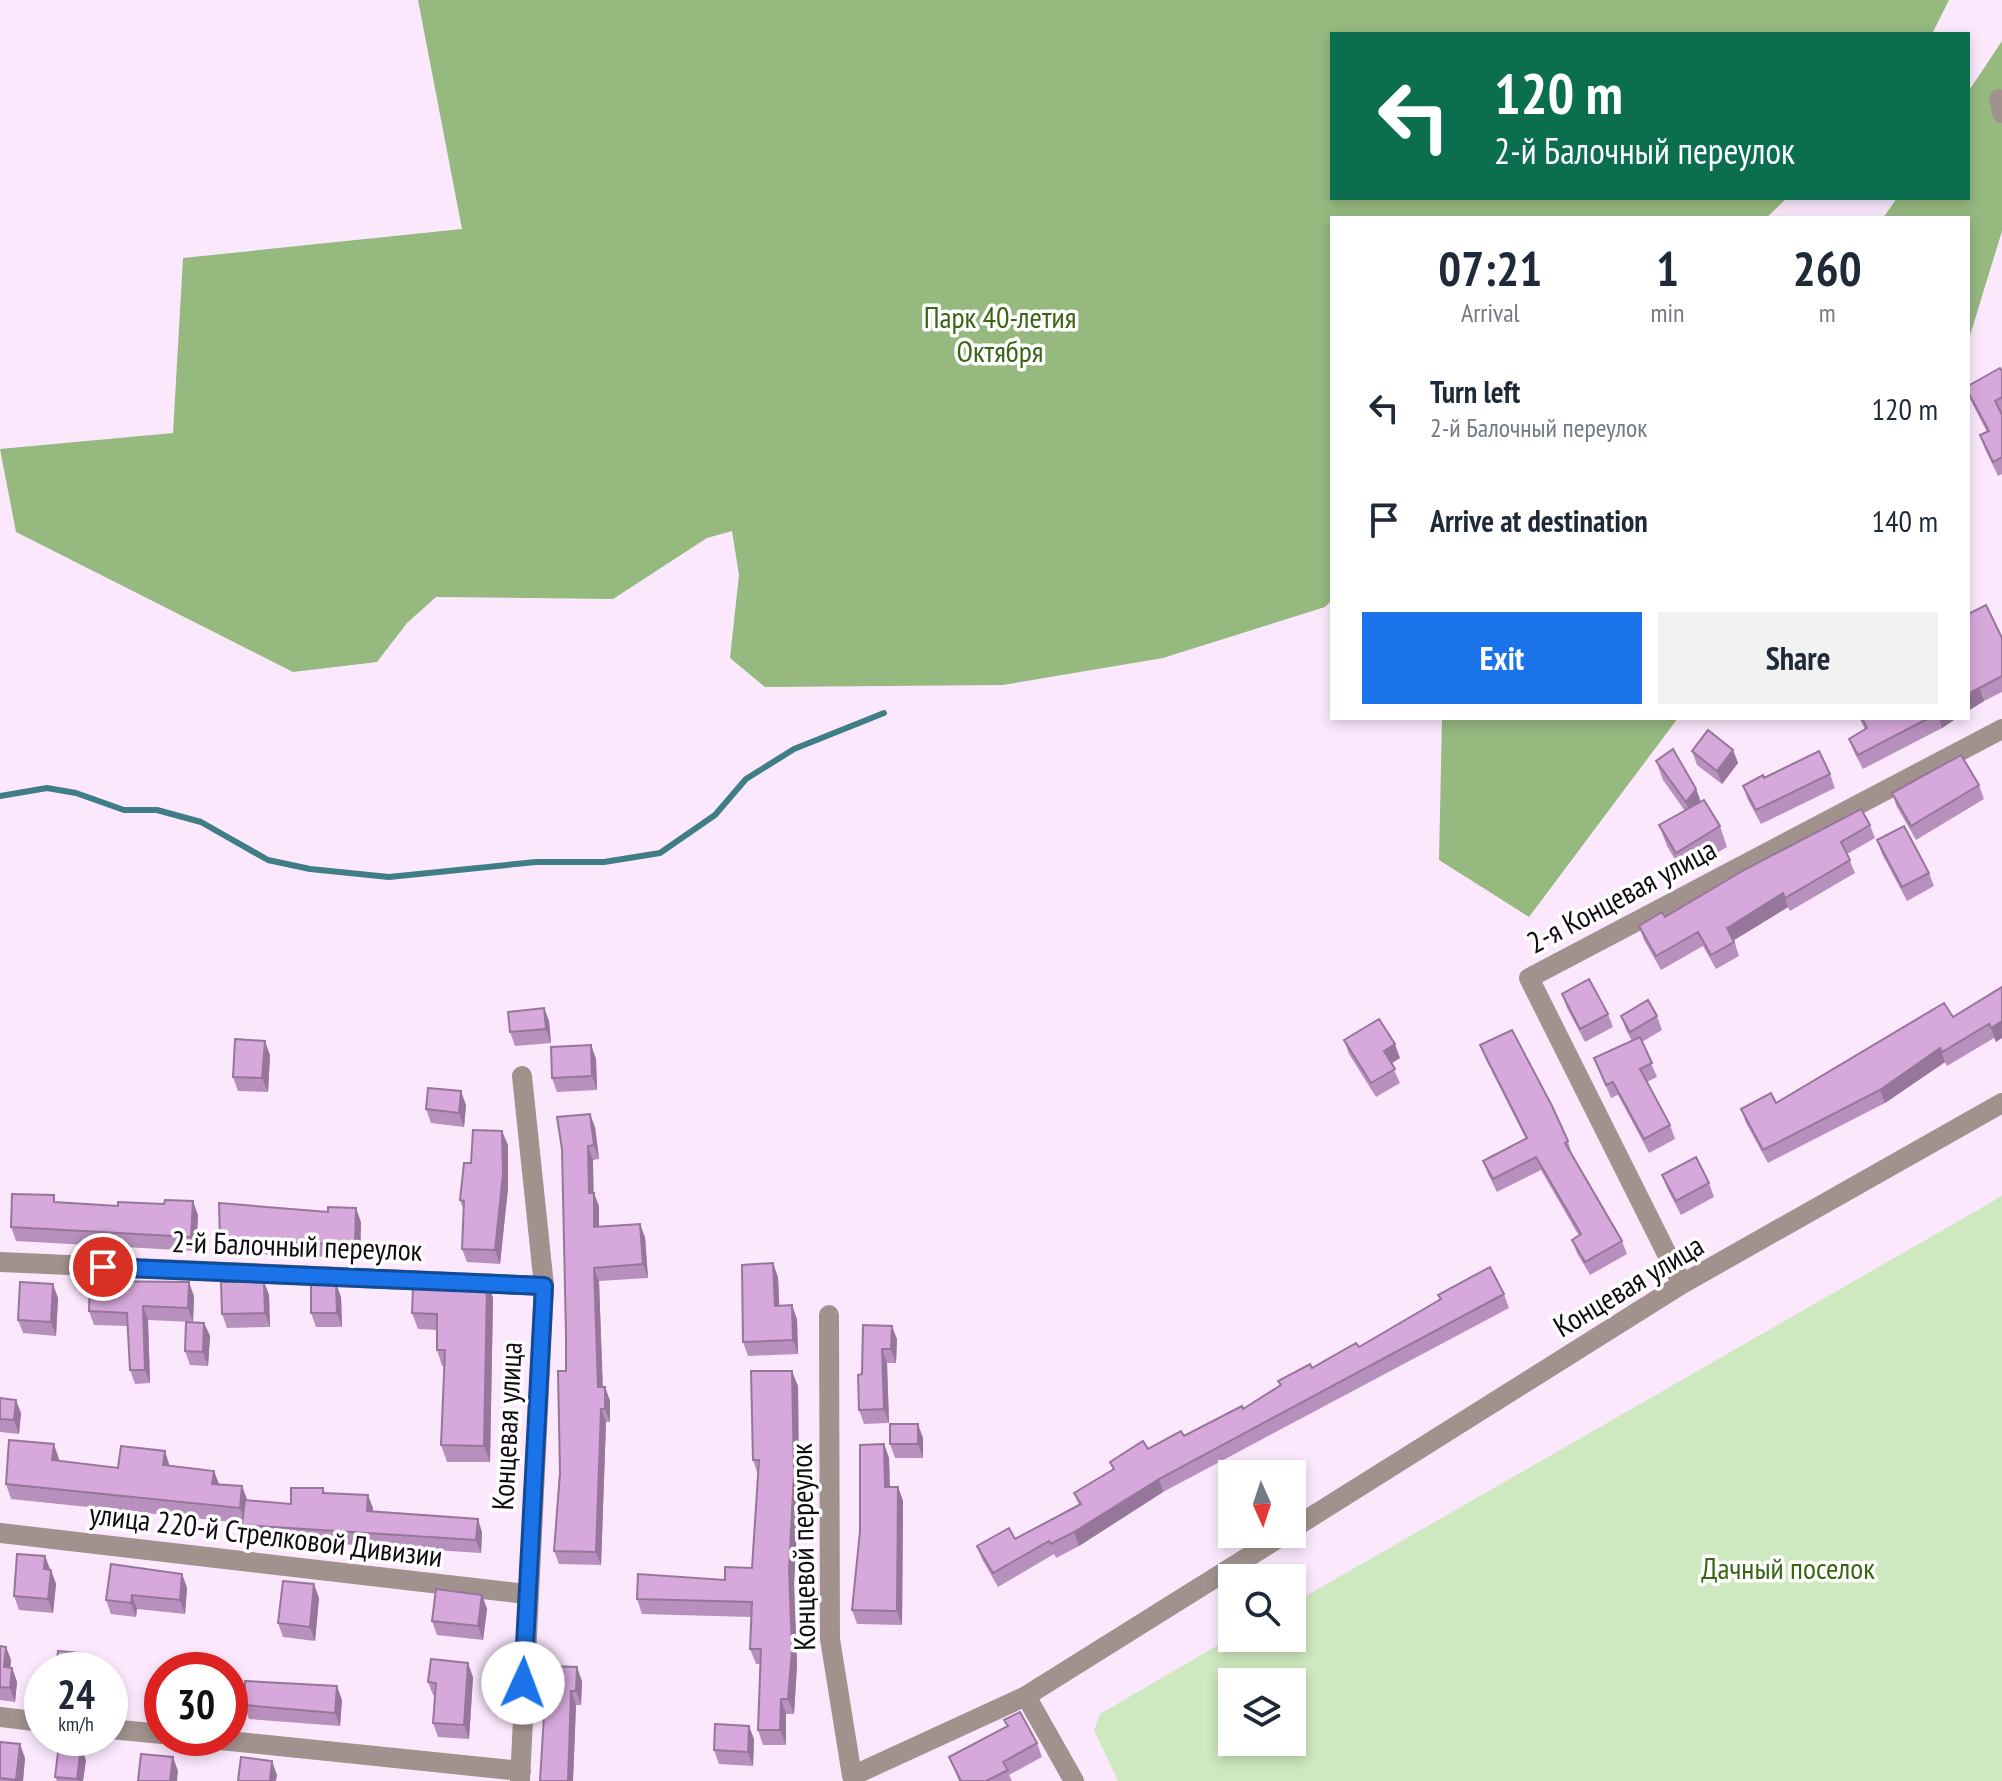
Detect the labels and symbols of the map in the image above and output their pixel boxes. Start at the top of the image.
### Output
park label: Парк 40-летия Октября [924,297,1076,370]
street label: 2-я Концевая улица [1520,829,1722,961]
street label: 2-й Балочный переулок [171,1221,423,1269]
street label: Концевая улица [1546,1225,1710,1345]
pin [69,1233,137,1301]
street label: Концевая улица [482,1341,530,1511]
street label: Концевой переулок [781,1443,823,1651]
north arrow [1218,1460,1306,1548]
street label: улица 220-й Стрелковой Дивизии [87,1493,445,1575]
park label: Дачный поселок [1701,1548,1875,1587]
position arrow [481,1641,565,1725]
speed limit sign: 30 [144,1652,248,1756]

